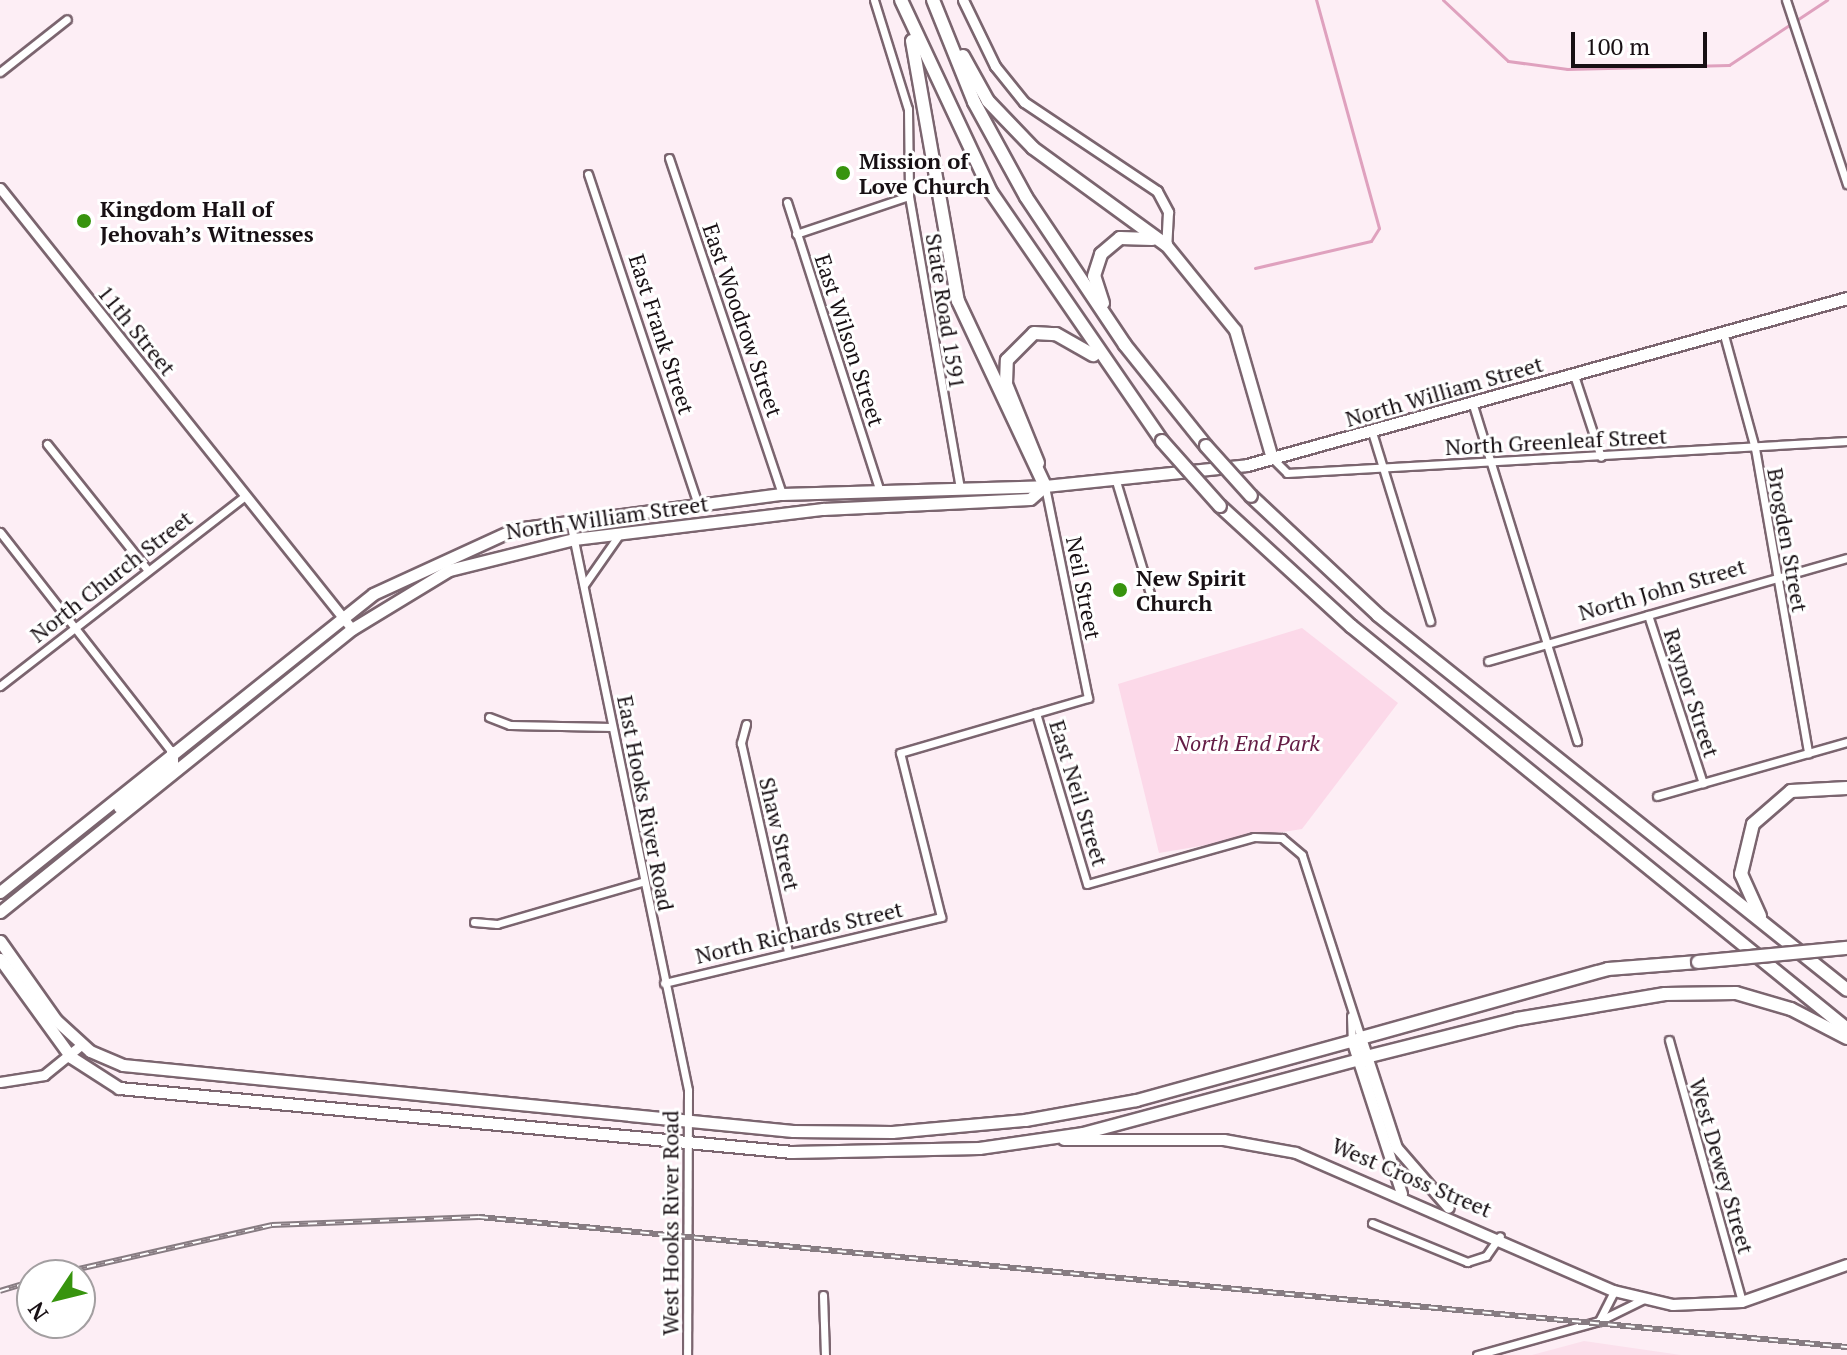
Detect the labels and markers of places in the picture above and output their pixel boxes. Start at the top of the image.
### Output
place label: Mission of Love Church [859,147,990,198]
marker: Mission of Love Church [834,164,852,182]
place label: Kingdom Hall of Jehovah’s Witnesses [100,195,314,246]
marker: Kingdom Hall of Jehovah’s Witnesses [75,212,93,230]
place label: New Spirit Church [1136,564,1246,616]
marker: New Spirit Church [1111,581,1129,599]

